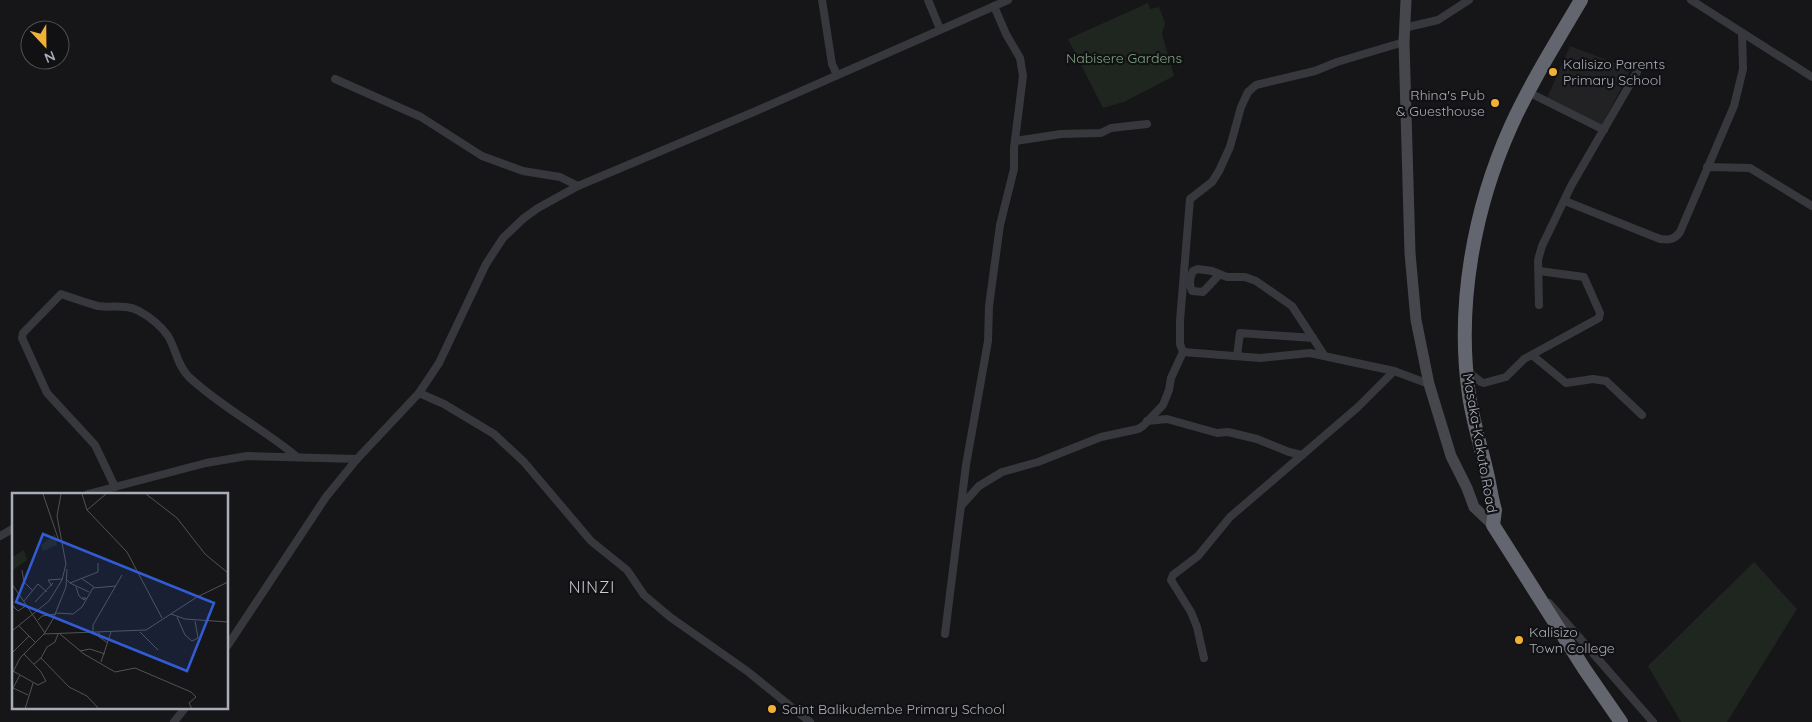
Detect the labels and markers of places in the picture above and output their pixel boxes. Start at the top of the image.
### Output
place label: Kalisizo Parents Primary School [1563,55,1665,89]
marker: Kalisizo Parents Primary School [1547,66,1559,78]
place label: Rhina's Pub & Guesthouse [1396,86,1485,120]
marker: Rhina's Pub & Guesthouse [1489,97,1501,109]
place label: Kalisizo Town College [1529,623,1615,657]
marker: Kalisizo Town College [1513,634,1525,646]
place label: Saint Balikudembe Primary School [782,700,1005,718]
marker: Saint Balikudembe Primary School [766,703,778,715]

